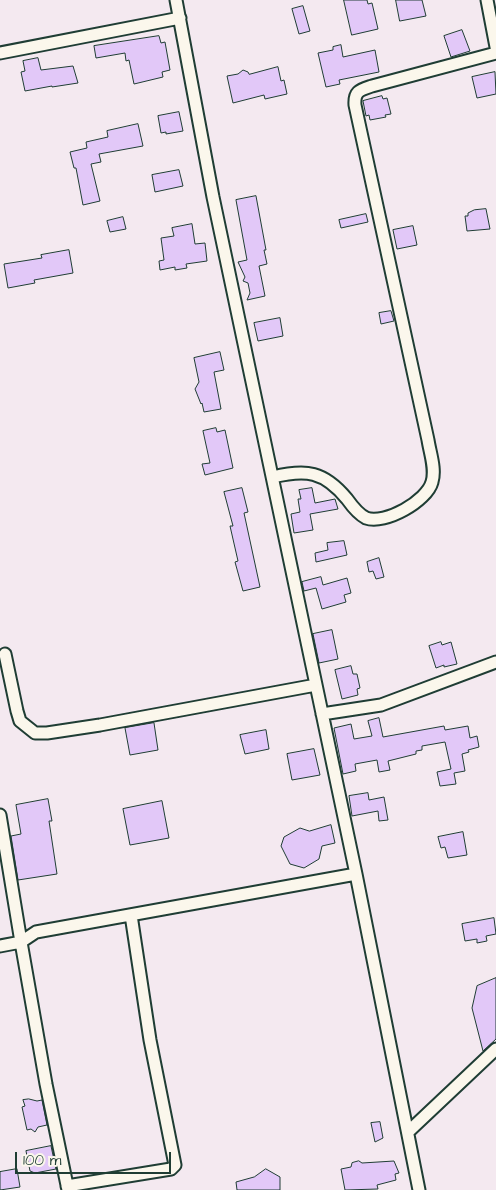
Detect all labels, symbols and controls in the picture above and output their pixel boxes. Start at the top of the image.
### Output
scale bar [18,1142,174,1174]
text: 100 m [23,1150,62,1171]

